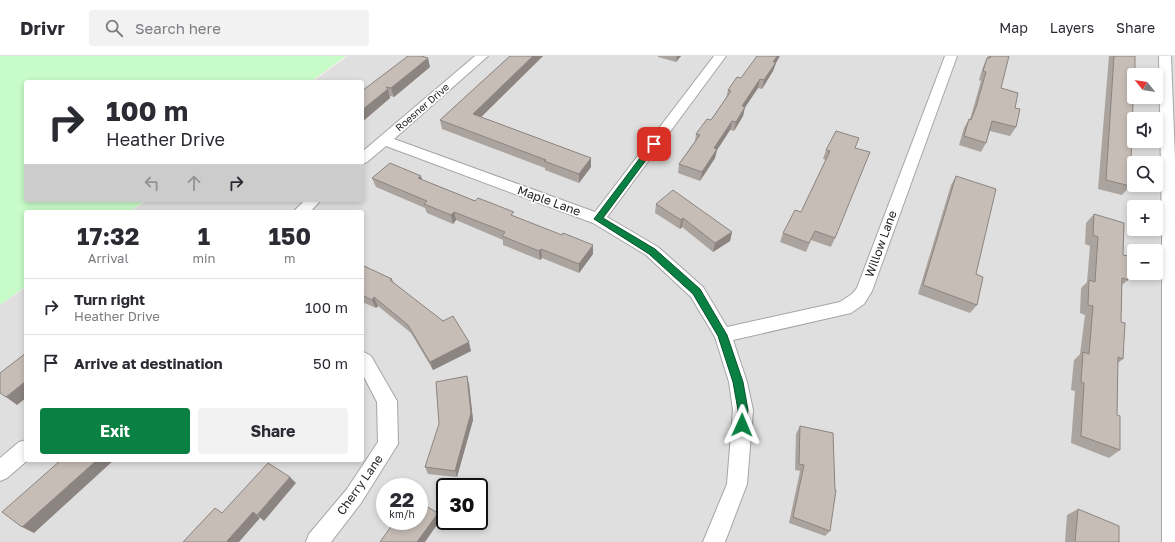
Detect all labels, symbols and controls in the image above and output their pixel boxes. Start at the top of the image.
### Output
search box [89,10,369,46]
text: Drivr [20,16,65,39]
icon: search [103,17,125,39]
text: Search here [135,19,221,37]
text: Map [999,19,1028,36]
text: Layers [1050,19,1094,36]
text: Share [1116,19,1155,36]
north arrow [1127,68,1163,104]
map controls [1127,68,1163,280]
street label: Roesner Drive [393,80,451,133]
text: 100 m [106,94,188,127]
icon: right [40,96,92,148]
button: sound [1127,112,1163,148]
pin [637,127,671,161]
text: Heather Drive [106,128,225,150]
icon: arrive [643,133,665,155]
button: search [1127,156,1163,192]
icon: left [141,172,163,194]
icon: ahead [183,172,205,194]
icon: right [225,172,247,194]
street label: Maple Lane [515,182,583,219]
button: + [1127,200,1163,236]
street label: Willow Lane [861,208,900,279]
text: 17:32 [77,221,139,250]
text: 1 [198,221,210,250]
text: 150 [268,221,311,250]
button: − [1127,244,1163,280]
text: Arrival [88,250,129,266]
text: min [192,250,215,266]
text: m [284,250,295,266]
text: Turn right [74,290,145,308]
icon: right [40,296,62,318]
text: 100 m [305,298,348,316]
text: Heather Drive [74,308,160,324]
icon: arrive [40,352,62,374]
text: Arrive at destination [74,354,223,372]
text: 50 m [313,354,348,372]
position arrow [721,404,763,446]
button: Exit [40,408,190,454]
button: Share [198,408,348,454]
street label: Cherry Lane [333,452,386,518]
speed limit sign: 30 [436,478,488,530]
text: 22 [390,487,414,511]
text: km/h [389,508,415,520]

